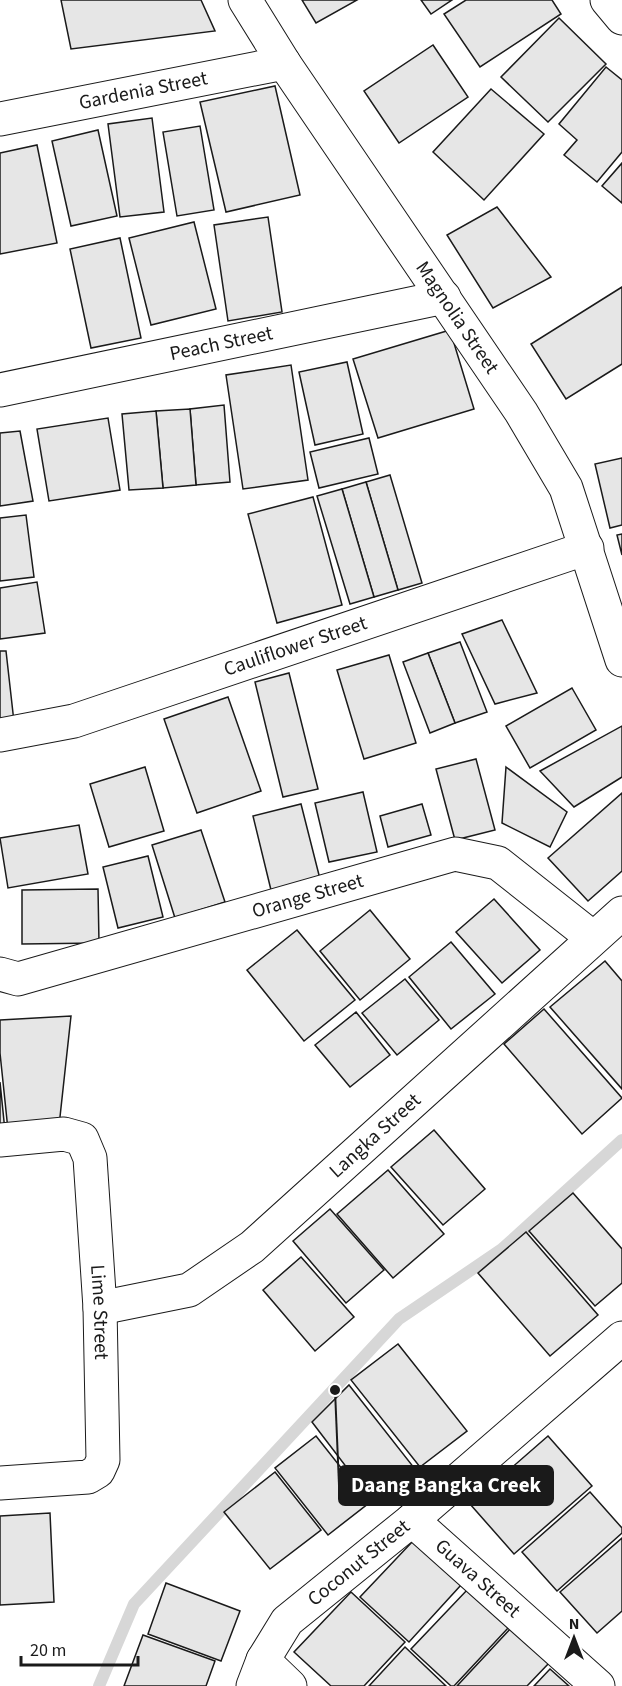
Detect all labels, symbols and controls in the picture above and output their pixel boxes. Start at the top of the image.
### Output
street label: Gardenia Street [77,64,210,117]
street label: Magnolia Street [409,256,505,380]
street label: Peach Street [167,319,276,368]
street label: Cauliflower Street [220,609,371,683]
street label: Orange Street [249,867,367,925]
street label: Langka Street [323,1087,427,1185]
street label: Lime Street [83,1264,115,1360]
callout: Daang Bangka Creek [339,1466,553,1505]
text: Daang Bangka Creek [351,1470,542,1500]
street label: Coconut Street [302,1513,416,1613]
street label: Guava Street [429,1533,527,1625]
north arrow [544,1608,604,1668]
text: N [569,1613,579,1635]
scale bar [21,1629,138,1667]
text: 20 m [30,1638,66,1663]

